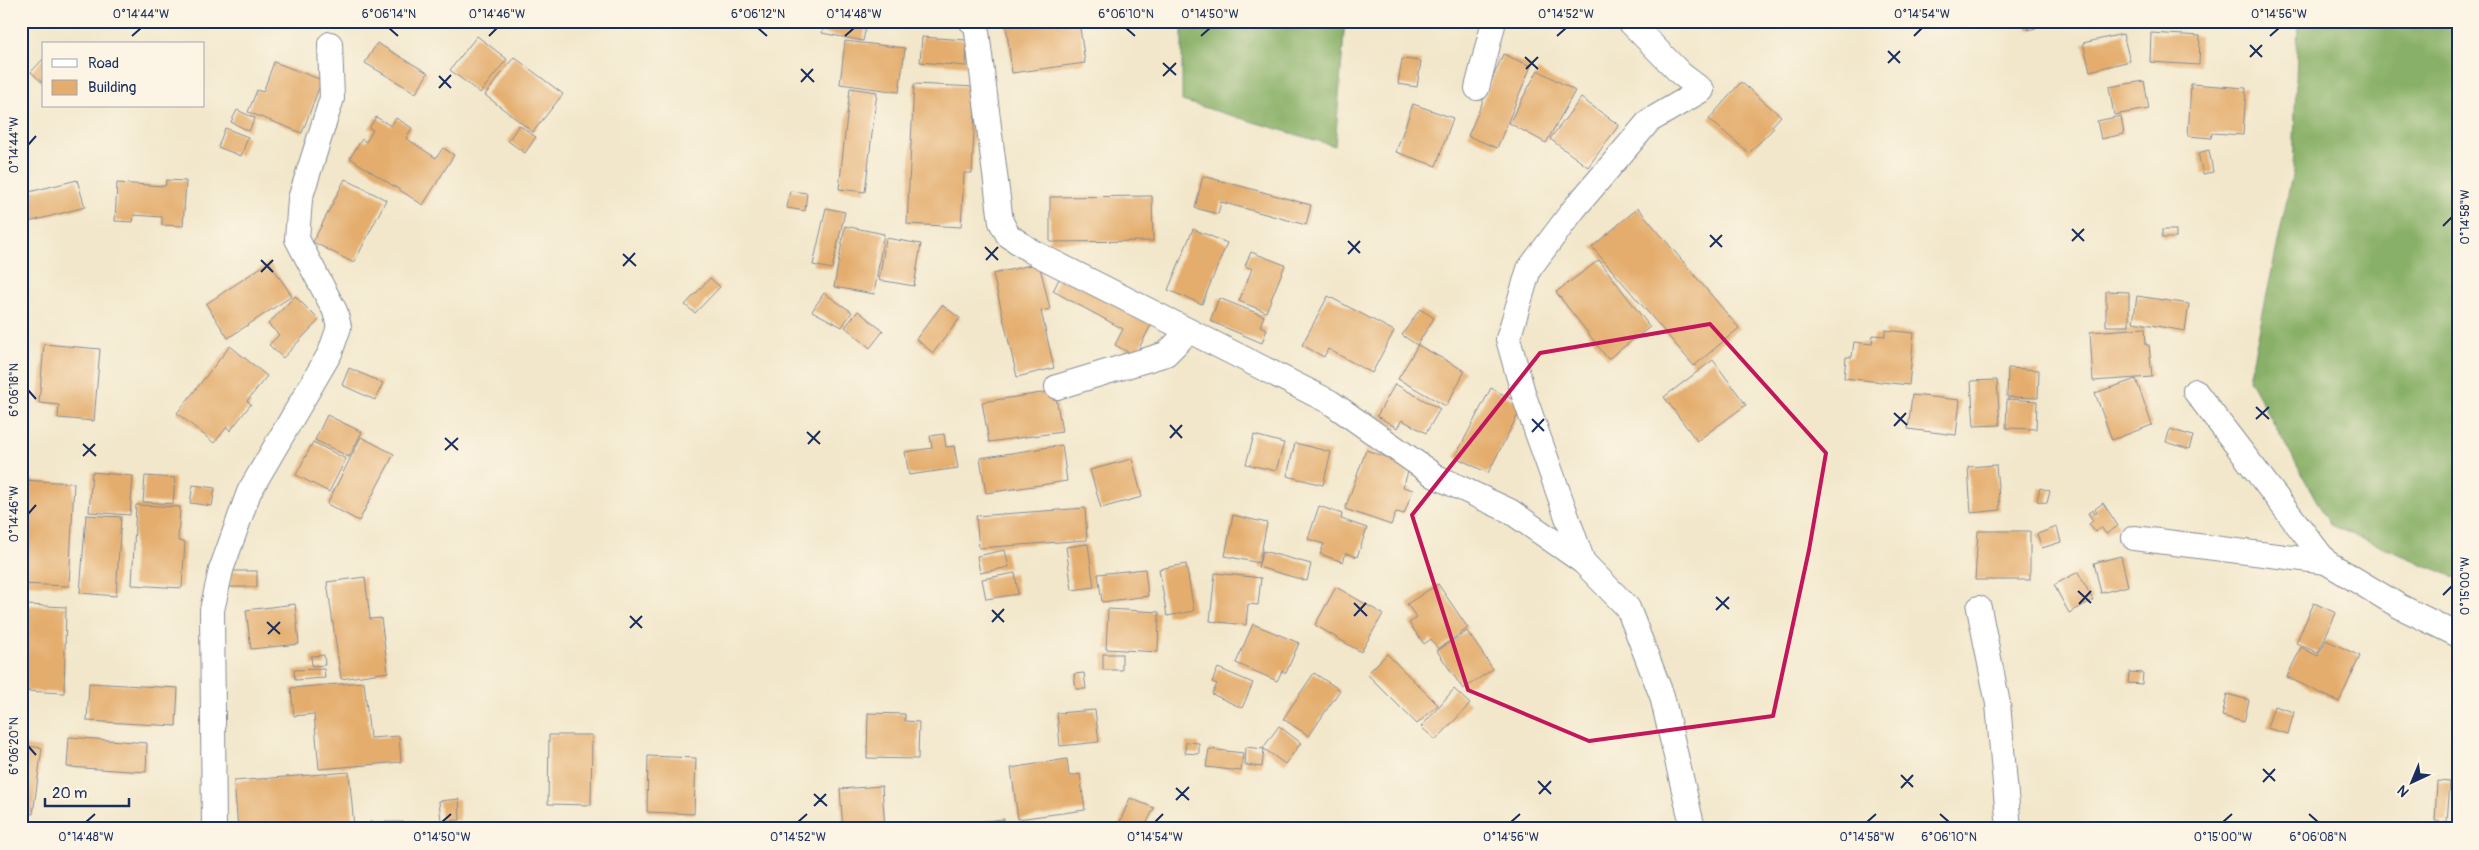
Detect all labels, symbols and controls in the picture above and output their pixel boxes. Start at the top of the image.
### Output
text: 0°14'44"W [113,7,169,22]
text: 6°06'14"N [362,7,416,22]
text: 0°14'46"W [469,7,525,22]
text: 6°06'12"N [731,7,785,22]
text: 0°14'48"W [826,7,882,22]
text: 6°06'10"N [1098,7,1154,22]
text: 0°14'50"W [1181,7,1239,22]
text: 0°14'52"W [1538,7,1594,22]
text: 0°14'54"W [1894,7,1950,22]
text: 0°14'56"W [2251,7,2307,22]
legend [42,42,205,108]
text: Road [88,54,119,73]
text: Building [88,78,136,97]
text: 0°14'44"W [7,117,22,173]
text: 0°14'58"W [2458,189,2473,245]
text: 6°06'18"N [7,363,22,417]
text: 0°14'46"W [7,486,22,542]
text: 0°15'00"W [2458,557,2473,615]
text: 6°06'20"N [7,717,22,775]
north arrow [2386,758,2436,808]
scale bar [45,775,129,807]
text: N [2394,782,2413,800]
text: 20 m [52,784,87,803]
text: 0°14'48"W [58,830,114,845]
text: 0°14'50"W [413,830,471,845]
text: 0°14'52"W [770,830,826,845]
text: 0°14'54"W [1127,830,1183,845]
text: 0°14'56"W [1483,830,1539,845]
text: 0°14'58"W [1839,830,1895,845]
text: 6°06'10"N [1921,830,1977,845]
text: 0°15'00"W [2194,830,2252,845]
text: 6°06'08"N [2289,830,2347,845]

